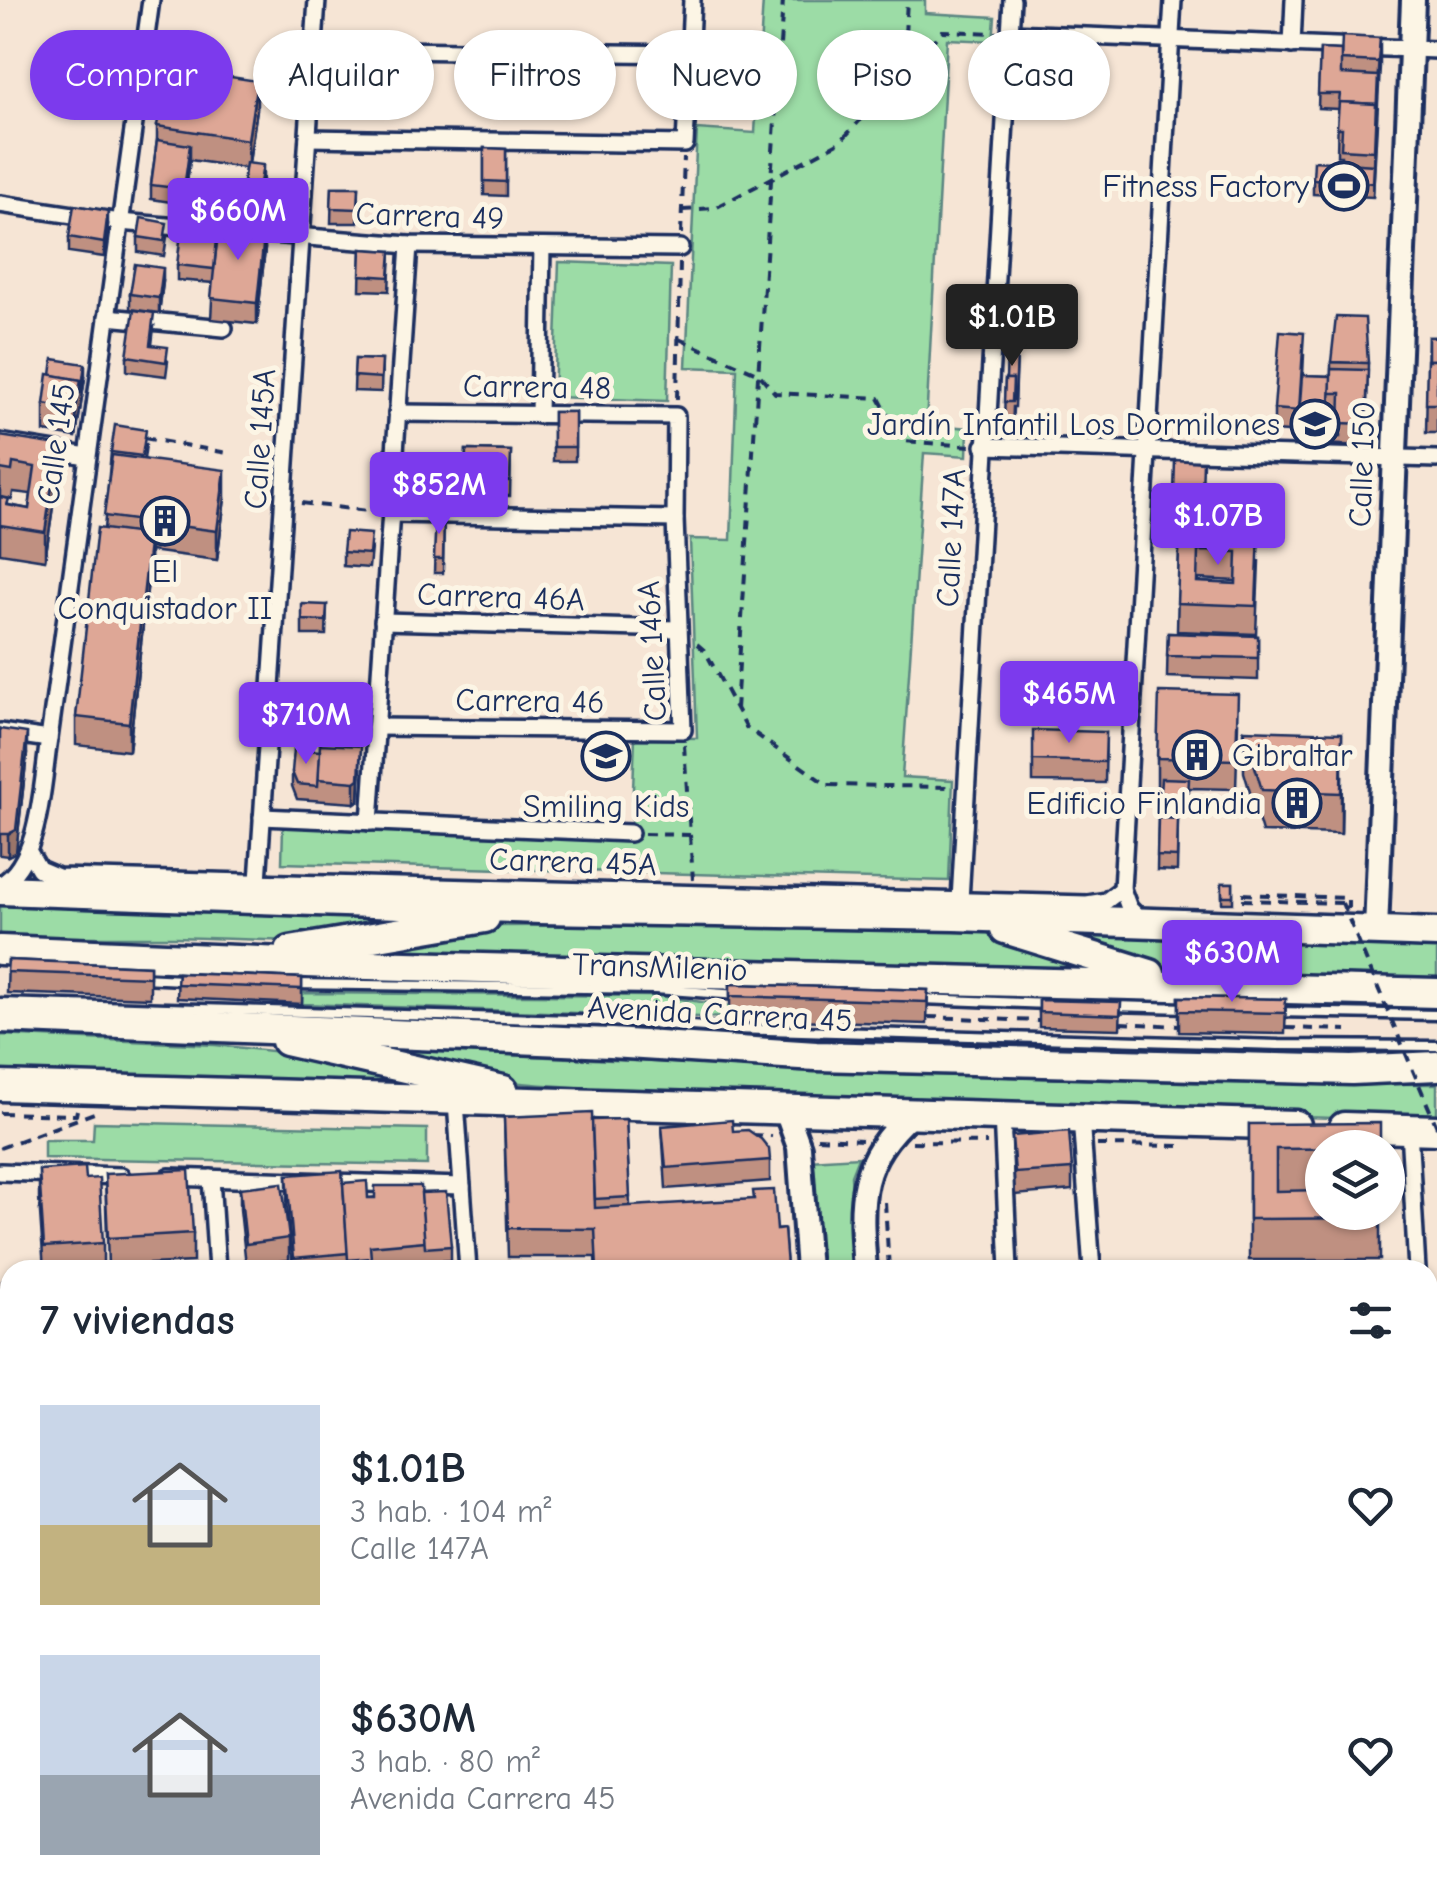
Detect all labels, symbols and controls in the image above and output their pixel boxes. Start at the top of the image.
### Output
chip: Comprar [30,30,233,120]
chip: Alquilar [253,30,434,120]
chip: Filtros [454,30,616,120]
chip: Nuevo [636,30,797,120]
chip: Piso [817,30,948,120]
chip: Casa [968,30,1110,120]
sports icon: Fitness Factory [1318,160,1370,212]
place label: Fitness Factory [1102,168,1310,205]
pin: $660M [168,178,308,263]
text: $660M [190,192,286,229]
street label: Carrera 49 [355,195,505,237]
pin: $1.01B [931,284,1093,369]
text: $1.01B [968,298,1056,335]
street label: Calle 145A [237,367,283,511]
street label: Carrera 48 [463,367,611,407]
street label: Calle 145 [29,381,83,507]
school or university icon: Jardín Infantil Los Dormilones [1289,398,1341,450]
street label: Calle 150 [1341,400,1383,528]
place label: Jardín Infantil Los Dormilones [867,406,1280,443]
pin: $852M [369,452,509,537]
text: $852M [392,466,486,503]
street label: Calle 147A [929,468,973,608]
pin: $1.07B [1137,483,1299,568]
building icon: El Conquistador II [139,495,191,547]
text: $1.07B [1173,497,1263,534]
place label: El Conquistador II [58,553,272,627]
street label: Carrera 46A [417,576,585,618]
street label: Calle 146A [630,580,674,722]
pin: $465M [999,661,1139,746]
text: $465M [1022,675,1116,712]
street label: Carrera 46 [455,681,605,721]
pin: $710M [236,682,376,767]
text: $710M [261,696,351,733]
building icon: Gibraltar [1171,729,1223,781]
school or university icon: Smiling Kids [580,730,632,782]
place label: Gibraltar [1232,737,1353,774]
building icon: Edificio Finlandia [1271,777,1323,829]
place label: Edificio Finlandia [1027,785,1262,822]
place label: Smiling Kids [523,788,689,825]
street label: Carrera 45A [489,841,657,883]
pin: $630M [1162,920,1302,1005]
text: $630M [1184,934,1280,971]
street label: TransMilenio [572,945,748,989]
street label: Avenida Carrera 45 [586,989,854,1039]
map controls [1305,1130,1405,1230]
button: layers [1305,1130,1405,1230]
icon: filters [1343,1293,1398,1348]
text: 7 viviendas [40,1296,235,1345]
text: $1.01B [350,1444,466,1493]
icon: home [120,1445,240,1565]
icon: heart [1343,1478,1398,1533]
text: 3 hab. · 104 m² [350,1493,552,1530]
text: Calle 147A [350,1530,489,1567]
text: $630M [350,1694,476,1743]
icon: home [120,1695,240,1815]
icon: heart [1343,1728,1398,1783]
text: 3 hab. · 80 m² [350,1743,540,1780]
text: Avenida Carrera 45 [350,1780,616,1817]

